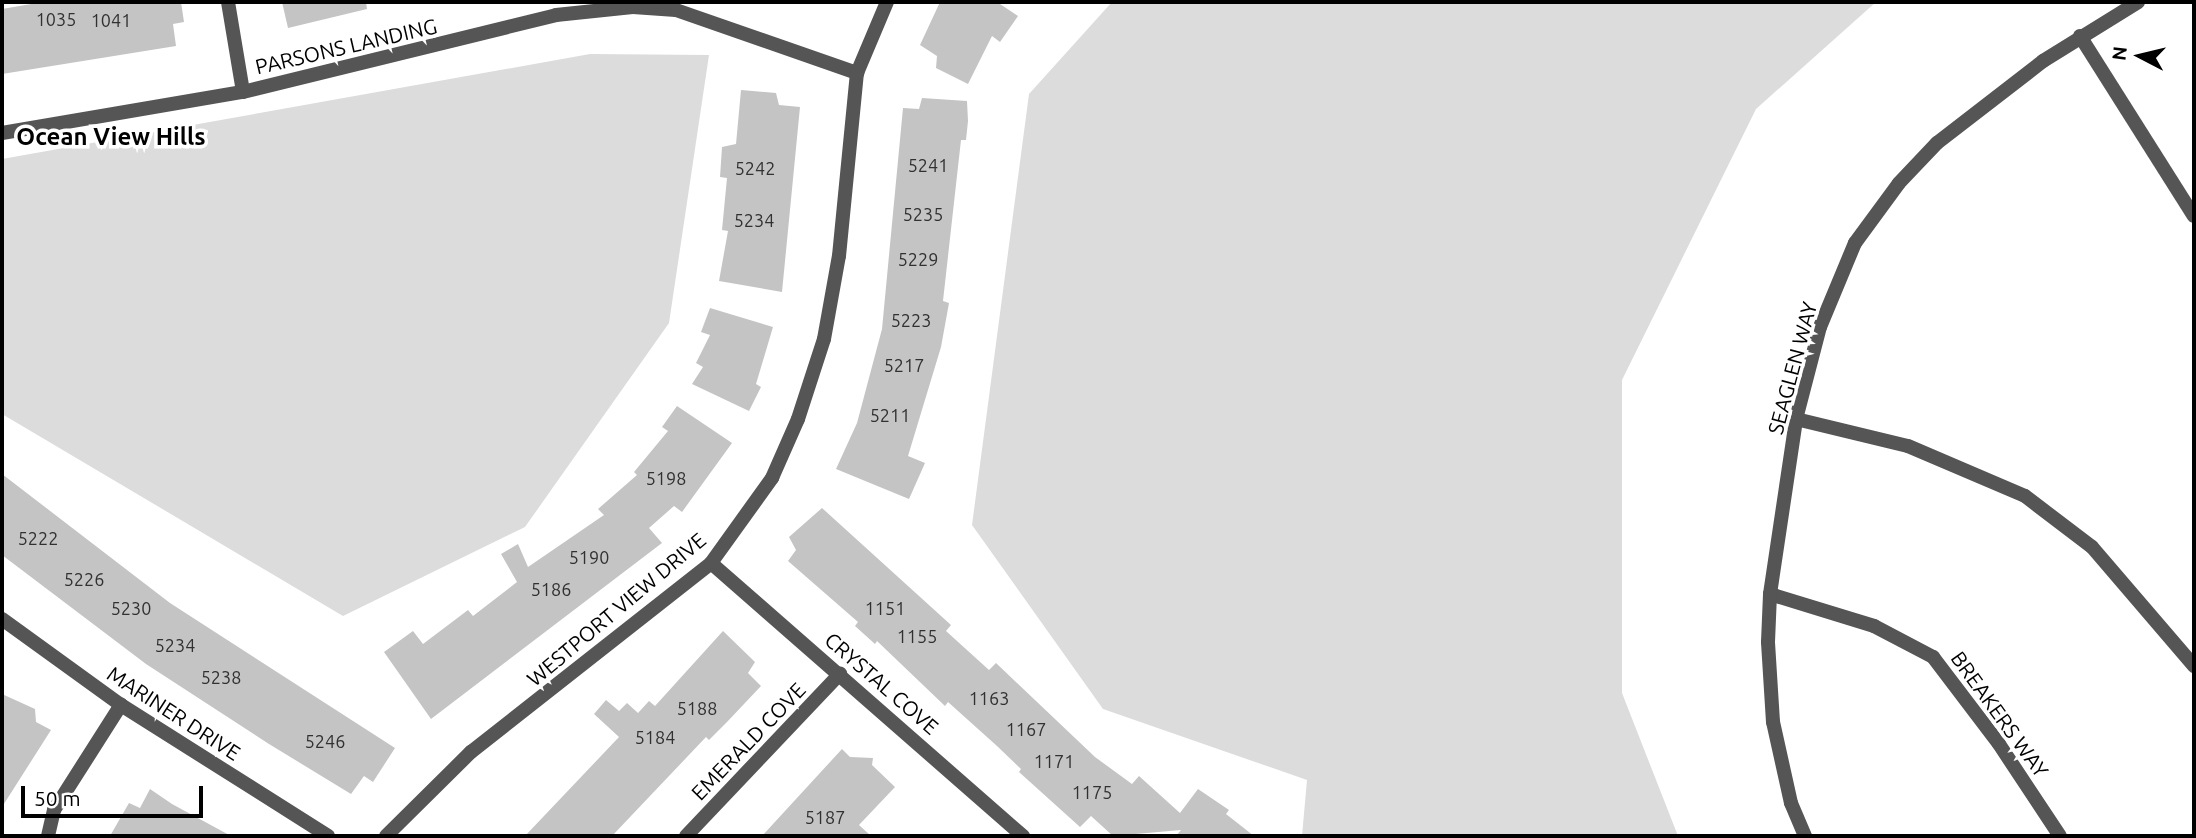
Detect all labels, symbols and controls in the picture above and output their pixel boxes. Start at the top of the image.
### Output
house number: 1035 [36,8,76,30]
house number: 1041 [91,9,131,31]
street label: PARSONS LANDING [253,13,439,79]
north arrow [2105,21,2175,91]
text: N [2107,45,2131,62]
district label: Ocean View Hills [16,123,206,151]
house number: 5241 [908,154,948,176]
house number: 5242 [735,157,775,179]
house number: 5235 [903,203,943,225]
house number: 5234 [734,209,774,231]
house number: 5229 [898,248,938,270]
street label: SEAGLEN WAY [1762,299,1822,437]
house number: 5223 [891,309,931,331]
house number: 5217 [884,354,924,376]
house number: 5211 [870,404,910,426]
house number: 5198 [646,467,686,489]
house number: 5222 [18,527,58,549]
street label: WESTPORT VIEW DRIVE [522,527,710,691]
house number: 5190 [569,546,609,568]
house number: 5226 [64,568,104,590]
house number: 5186 [531,578,571,600]
house number: 5230 [111,597,151,619]
house number: 1151 [865,597,905,619]
house number: 1155 [897,625,937,647]
street label: CRYSTAL COVE [820,627,944,739]
house number: 5234 [155,634,195,656]
street label: BREAKERS WAY [1946,646,2054,782]
street label: MARINER DRIVE [103,661,245,765]
house number: 5238 [201,666,241,688]
street label: EMERALD COVE [686,677,810,805]
house number: 1163 [969,687,1009,709]
house number: 5188 [677,697,717,719]
house number: 1167 [1006,718,1046,740]
house number: 5184 [635,726,675,748]
house number: 5246 [305,730,345,752]
house number: 1171 [1034,750,1074,772]
scale bar [24,772,206,816]
house number: 1175 [1072,781,1112,803]
text: 50 m [34,786,81,810]
house number: 5187 [805,806,845,828]

